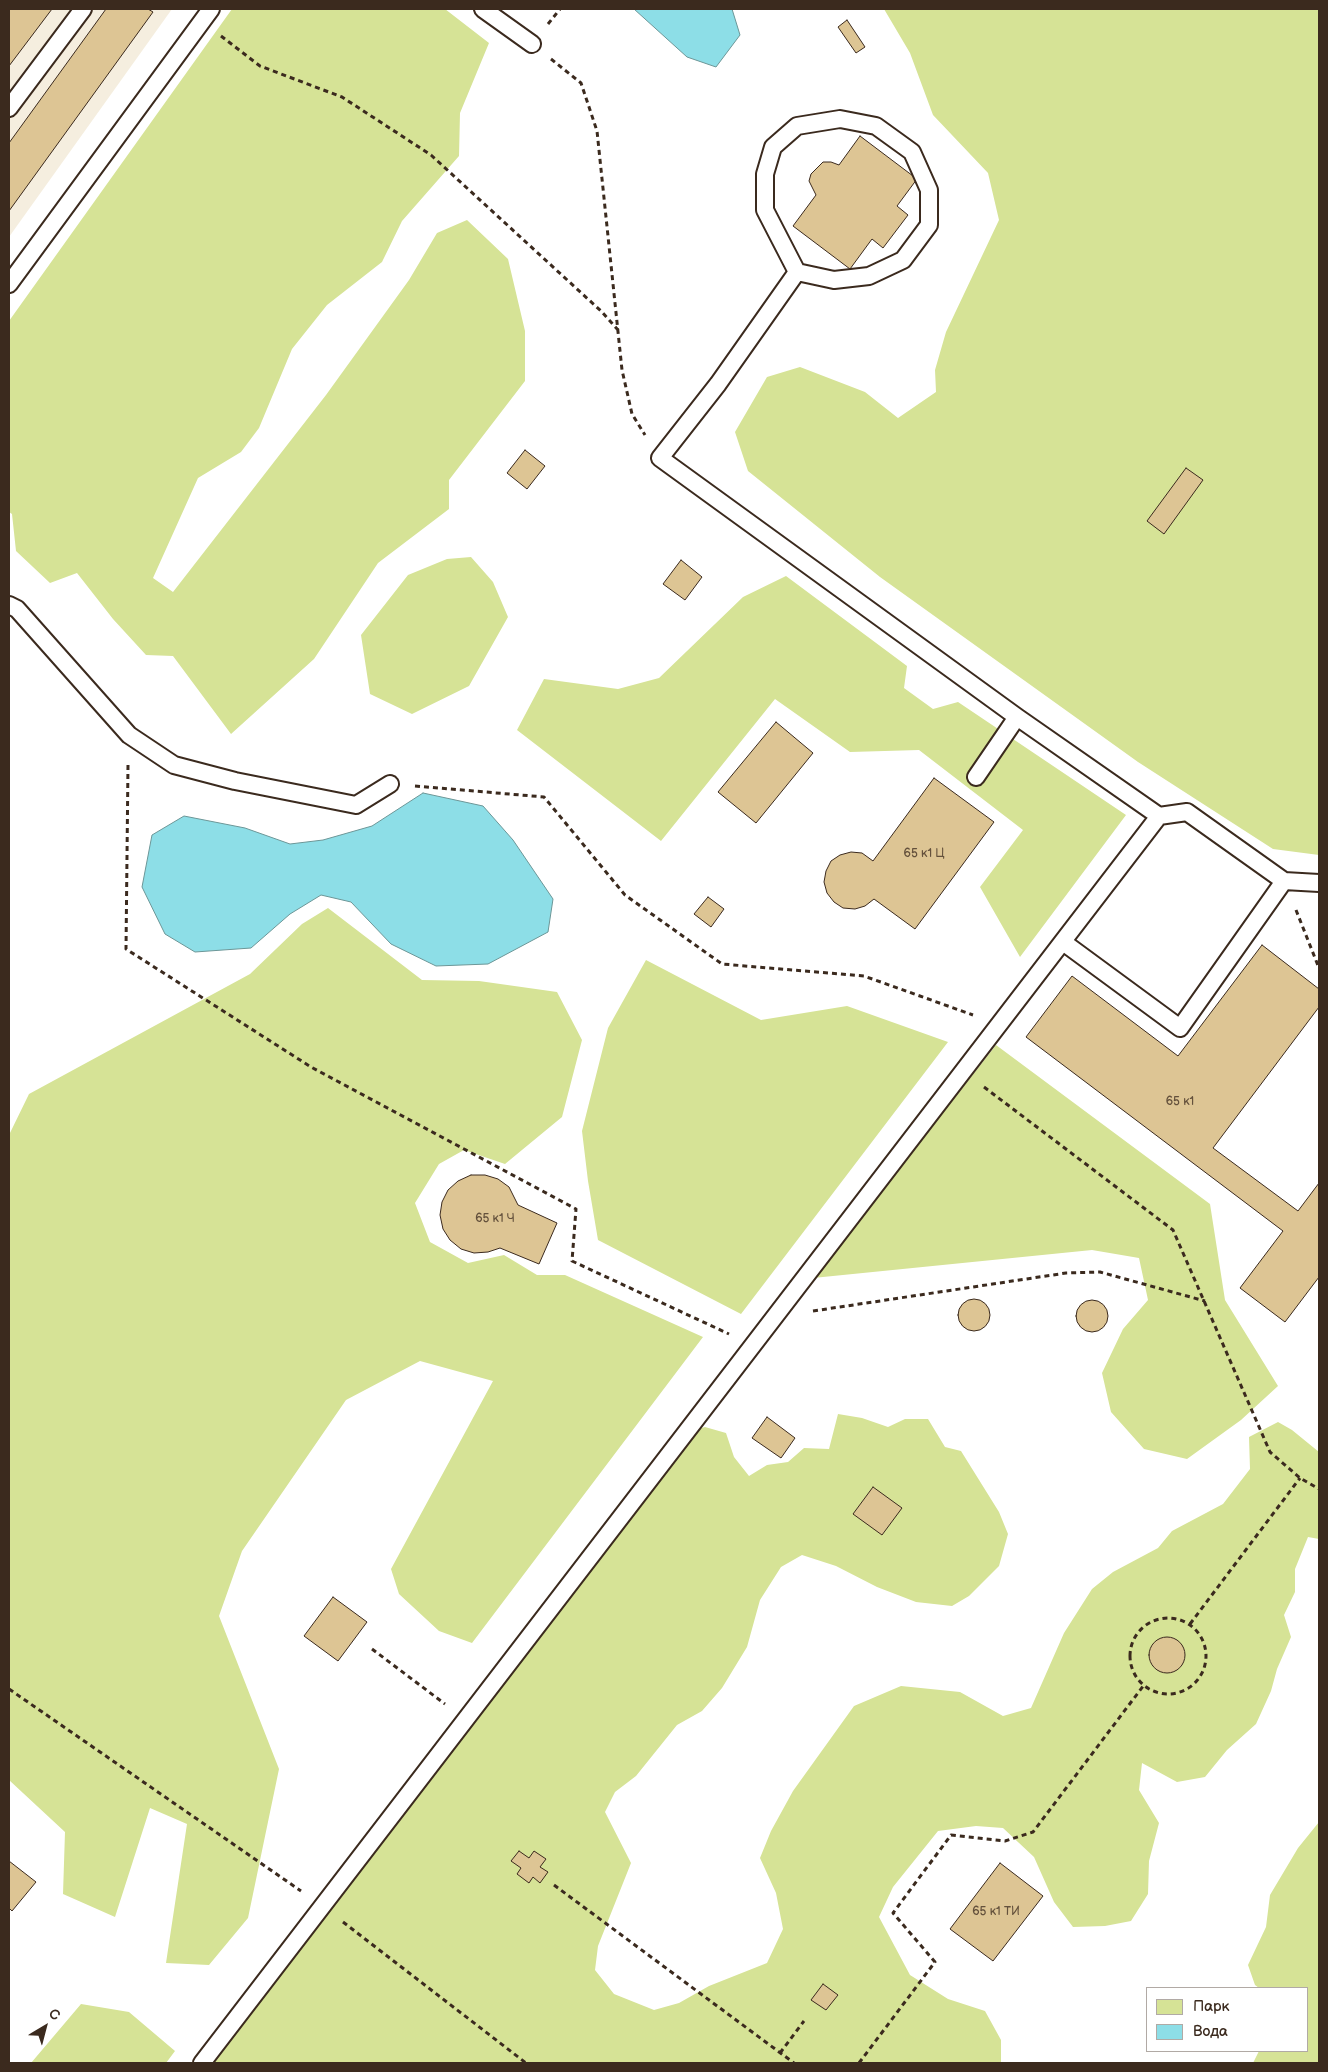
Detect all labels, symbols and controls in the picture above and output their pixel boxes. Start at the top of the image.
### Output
house number: 65 к1 Ц [904,847,944,861]
house number: 65 к1 [1166,1095,1194,1109]
house number: 65 к1 Ч [475,1212,515,1226]
house number: 65 к1 ТИ [972,1905,1020,1919]
legend [1146,1987,1308,2052]
text: Парк [1193,1997,1230,2016]
north arrow [20,2002,70,2052]
text: С [45,2005,63,2024]
text: Вода [1193,2022,1228,2041]

